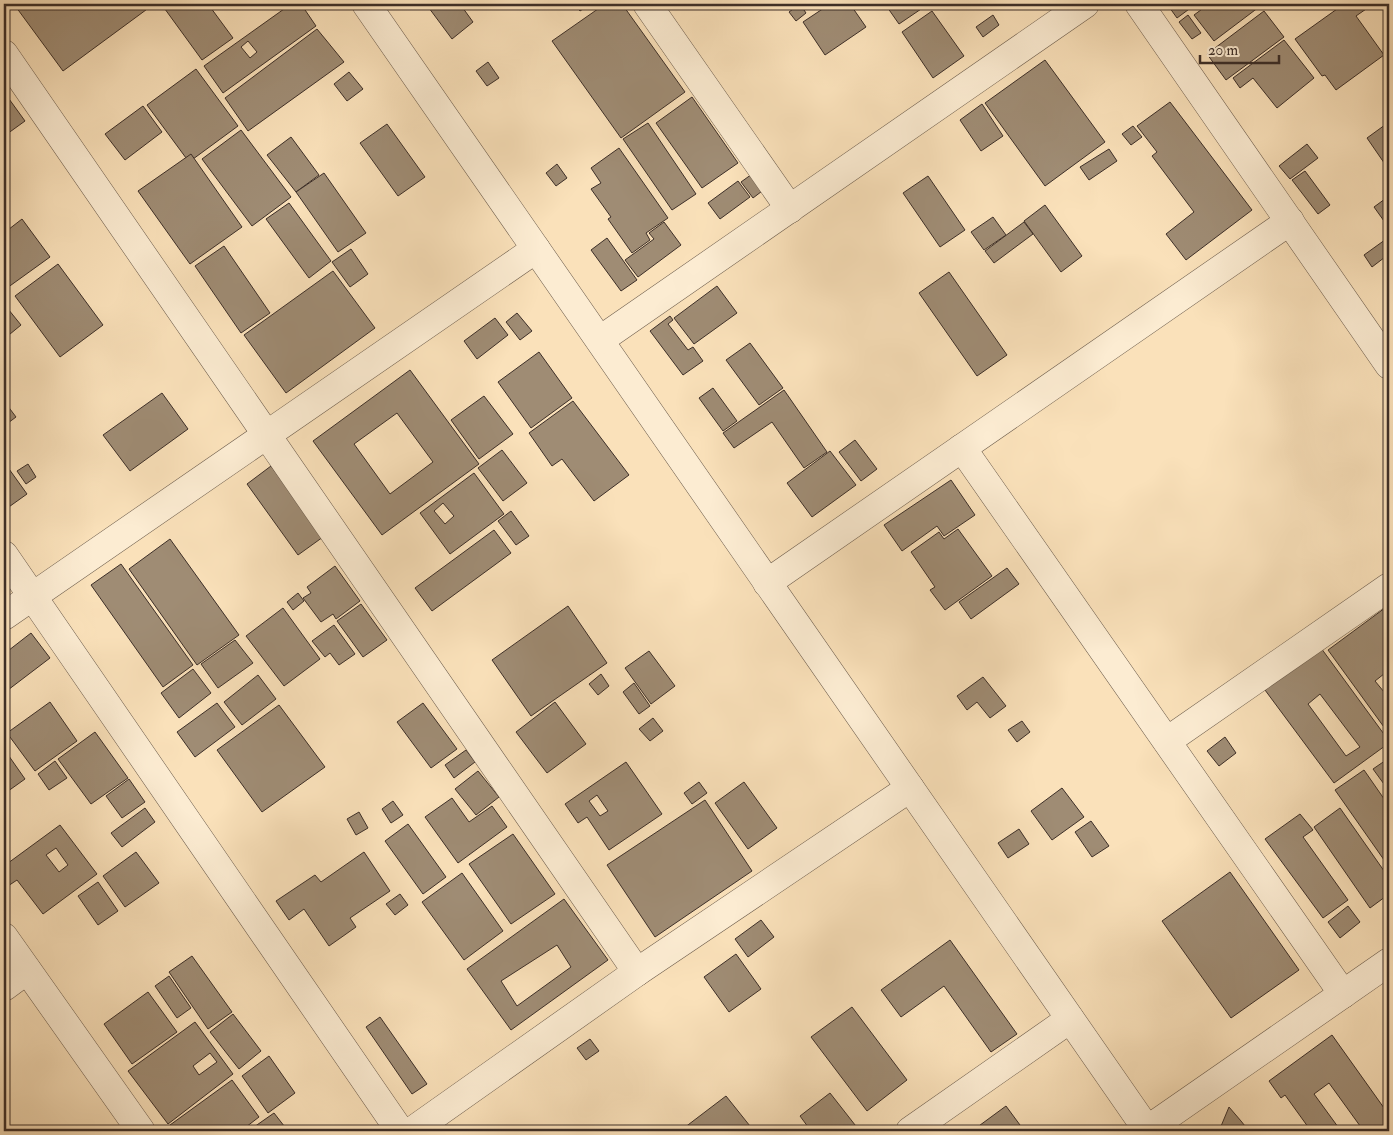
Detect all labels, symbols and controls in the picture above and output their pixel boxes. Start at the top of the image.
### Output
scale bar [1200,32,1279,64]
text: 20 m [1208,41,1238,60]

